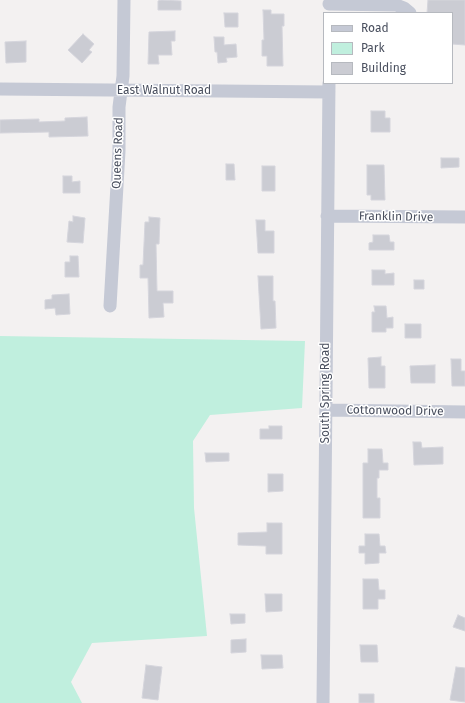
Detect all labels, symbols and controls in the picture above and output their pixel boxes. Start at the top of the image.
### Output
legend [323,12,453,84]
text: Road [361,21,389,35]
text: Park [361,41,385,55]
text: Building [361,61,406,75]
street label: East Walnut Road [117,84,211,98]
street label: Queens Road [110,117,126,189]
street label: Franklin Drive [359,209,433,225]
street label: South Spring Road [319,343,333,443]
street label: Cottonwood Drive [346,403,444,419]

